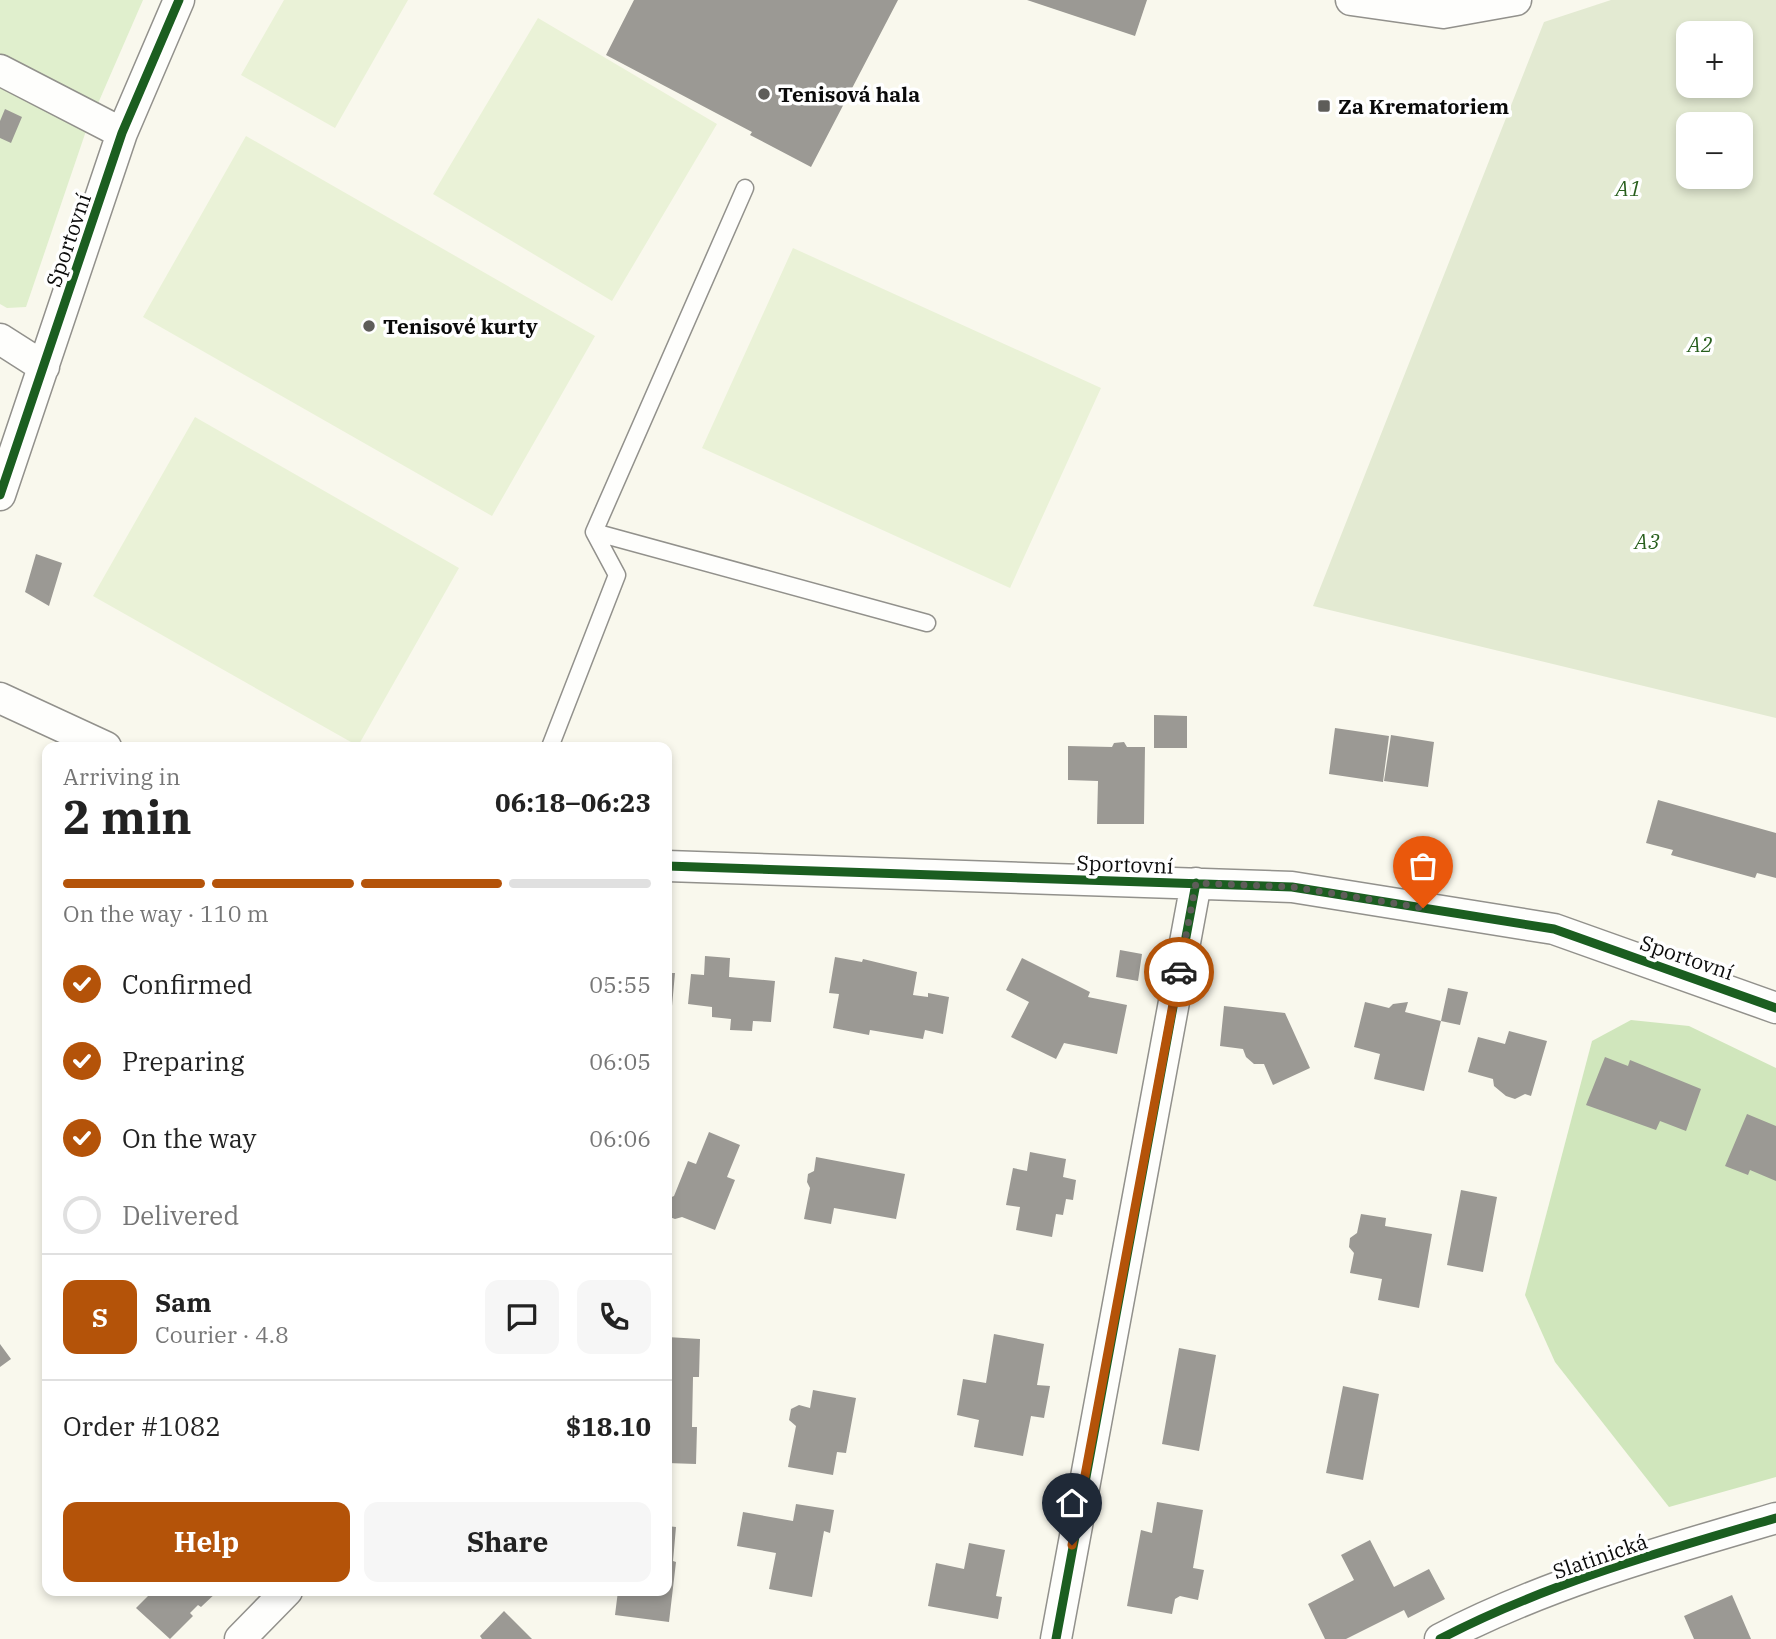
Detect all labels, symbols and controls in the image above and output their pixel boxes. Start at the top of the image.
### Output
map controls [1676,21,1753,189]
button: + [1676,21,1753,98]
place label: Tenisová hala [778,80,920,108]
marker: Tenisová hala [756,86,772,102]
place label: Za Krematoriem [1338,92,1509,120]
marker: Za Krematoriem [1316,98,1332,114]
button: − [1676,112,1753,189]
park label: A1 [1614,174,1640,202]
street label: Sportovní [39,190,97,290]
place label: Tenisové kurty [383,312,538,340]
marker: Tenisové kurty [361,318,377,334]
park label: A2 [1686,330,1712,358]
park label: A3 [1633,527,1660,555]
text: Arriving in [63,761,180,791]
text: 06:18–06:23 [495,785,651,819]
text: 2 min [63,787,192,847]
pin [1393,836,1453,908]
icon: bag [1404,847,1442,885]
street label: Sportovní [1076,848,1174,880]
text: On the way · 110 m [63,898,269,928]
street label: Sportovní [1637,928,1737,986]
courier [1144,937,1214,1007]
icon: car [1160,953,1198,991]
icon: check [63,965,101,1003]
text: Confirmed [122,967,253,1001]
text: 05:55 [589,969,651,999]
icon: check [63,1042,101,1080]
text: Preparing [122,1044,244,1078]
text: 06:05 [589,1046,651,1076]
icon: check [63,1119,101,1157]
text: On the way [122,1121,256,1155]
text: 06:06 [589,1123,651,1153]
text: Delivered [122,1198,239,1232]
button: chat [485,1280,559,1354]
button: phone [577,1280,651,1354]
text: Sam [155,1285,211,1319]
text: S [92,1300,108,1334]
text: Courier · 4.8 [155,1319,289,1349]
text: Order #1082 [63,1409,221,1443]
text: $18.10 [566,1409,651,1443]
pin [1042,1473,1102,1545]
icon: home [1053,1484,1091,1522]
button: Help [63,1502,350,1582]
button: Share [364,1502,651,1582]
street label: Slatinická [1549,1527,1651,1585]

